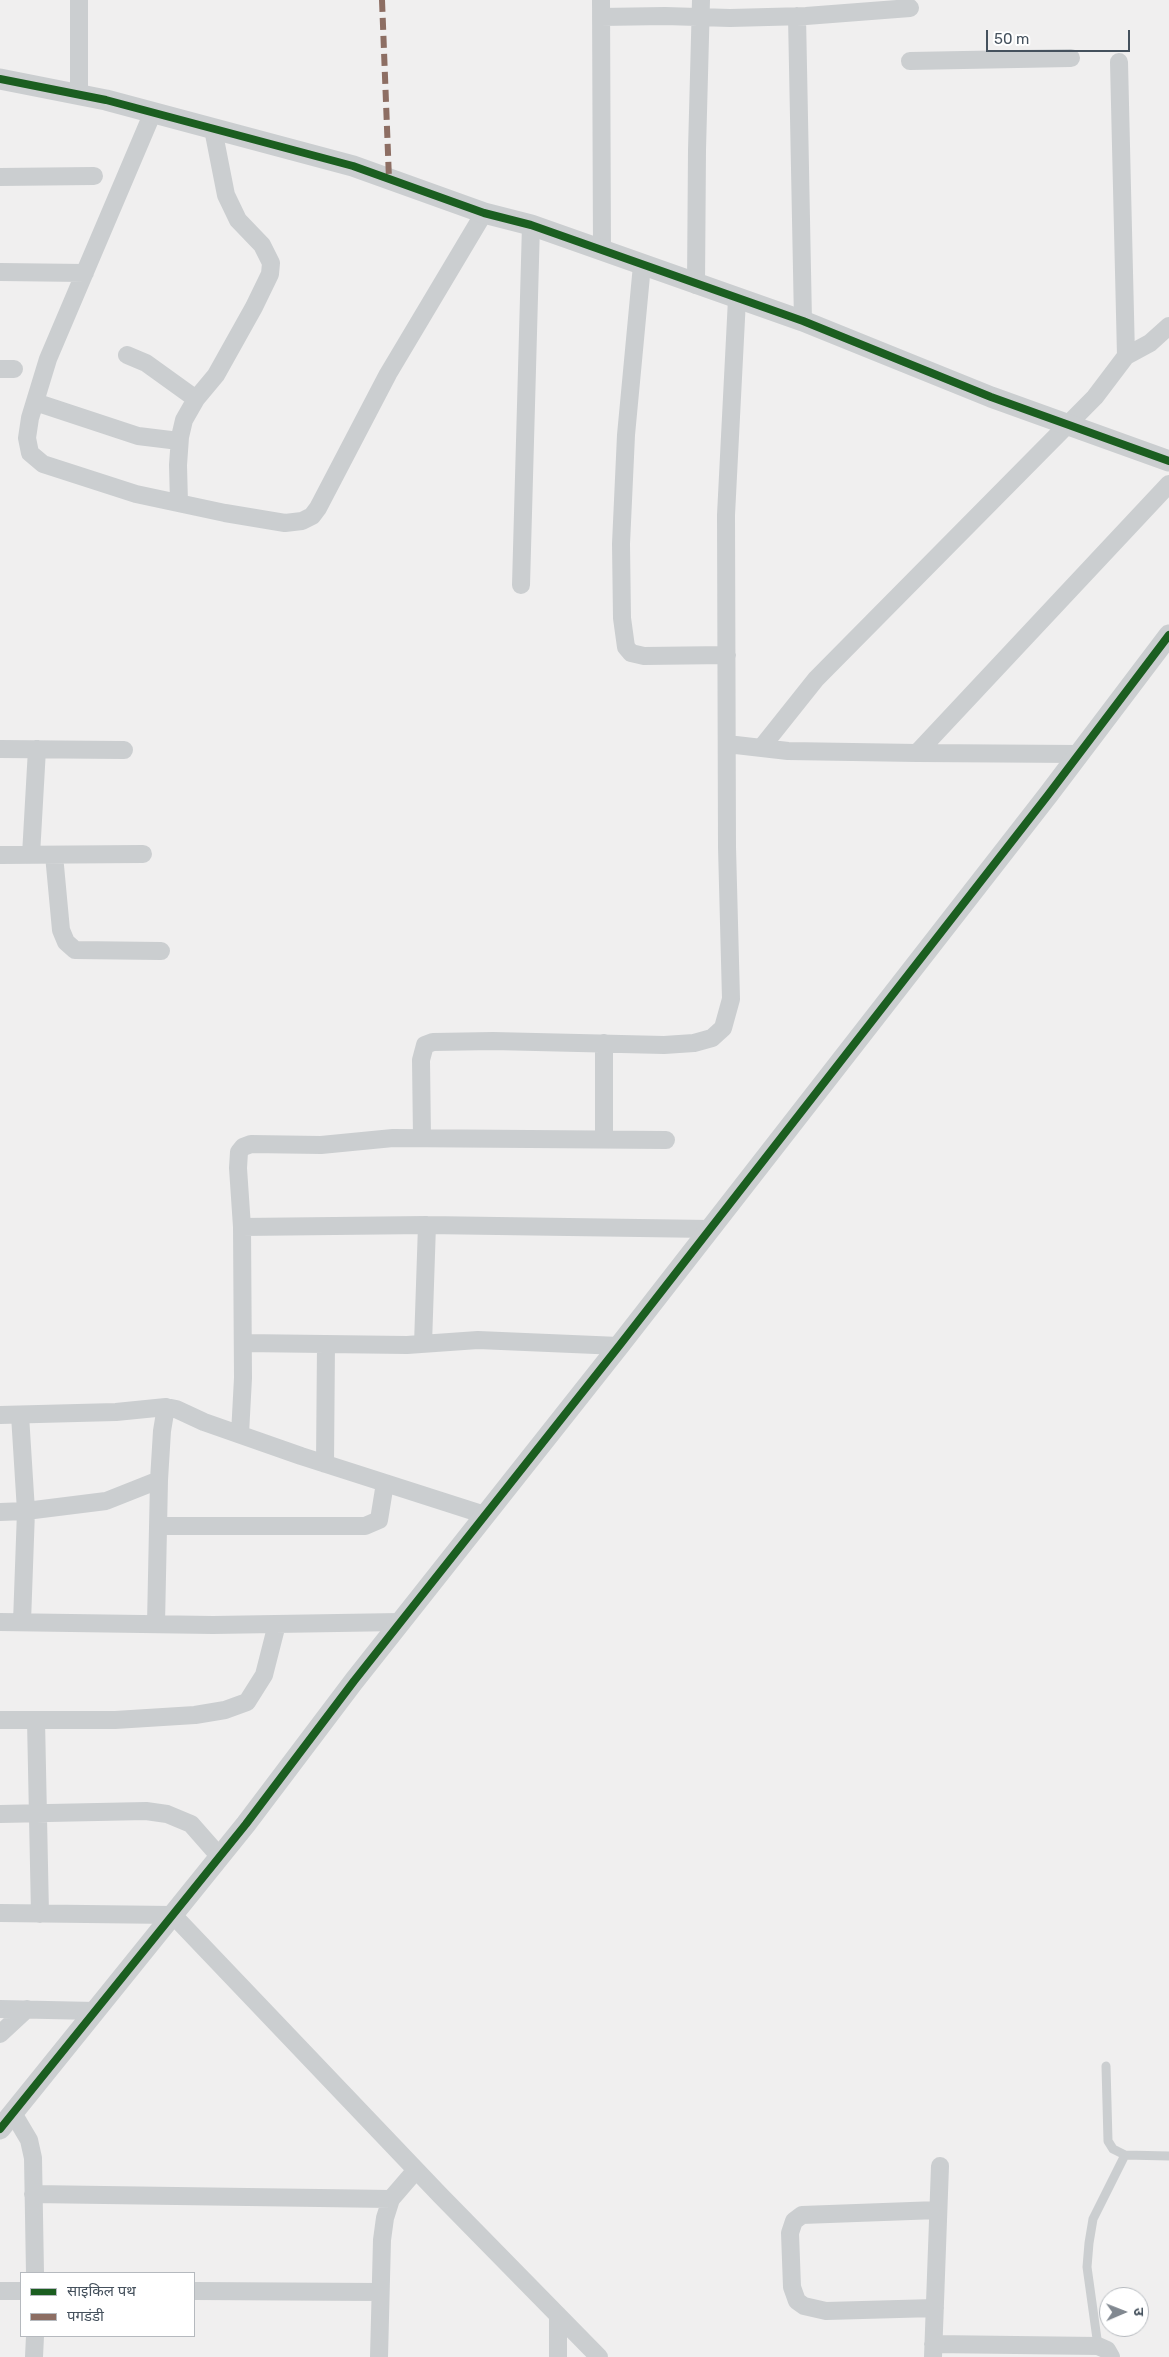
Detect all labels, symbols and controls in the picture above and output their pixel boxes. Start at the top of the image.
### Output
scale bar [989,20,1133,52]
text: 50 m [994,30,1029,48]
legend [20,2272,195,2337]
text: साइकिल पथ [67,2282,136,2300]
north arrow [1099,2287,1149,2337]
text: पगडंडी [67,2307,104,2325]
text: उ [1130,2307,1147,2316]

